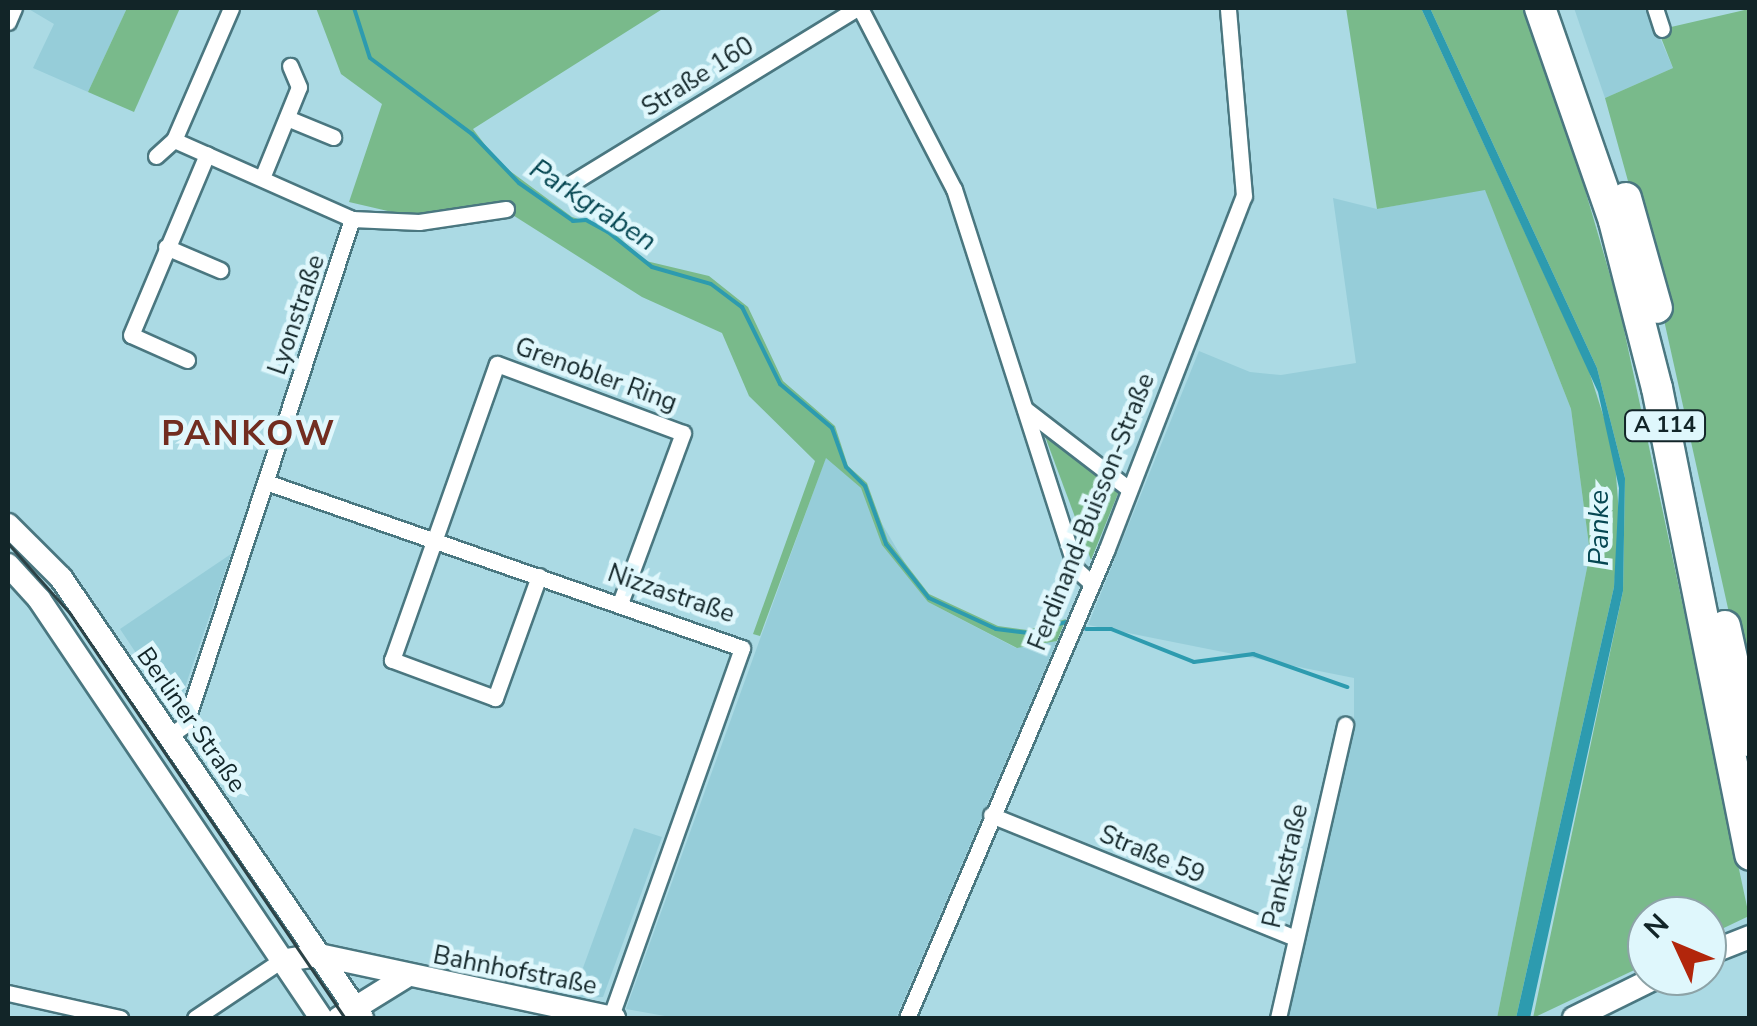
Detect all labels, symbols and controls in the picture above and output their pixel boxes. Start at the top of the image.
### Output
street label: Straße 160 [637,31,759,123]
water label: Parkgraben [524,152,662,258]
street label: Lyonstraße [263,251,331,379]
street label: Grenobler Ring [511,332,681,418]
street label: Ferdinand-Buisson-Straße [1023,369,1161,655]
road number: A 114 [1622,409,1708,443]
district label: PANKOW [161,413,337,455]
water label: Panke [1582,490,1616,566]
street label: Nizzastraße [604,558,738,630]
street label: Berliner Straße [130,642,252,798]
street label: Pankstraße [1257,801,1315,931]
street label: Straße 59 [1095,819,1209,891]
north arrow [1627,896,1727,996]
text: N [1636,906,1678,947]
street label: Bahnhofstraße [431,940,599,1002]

